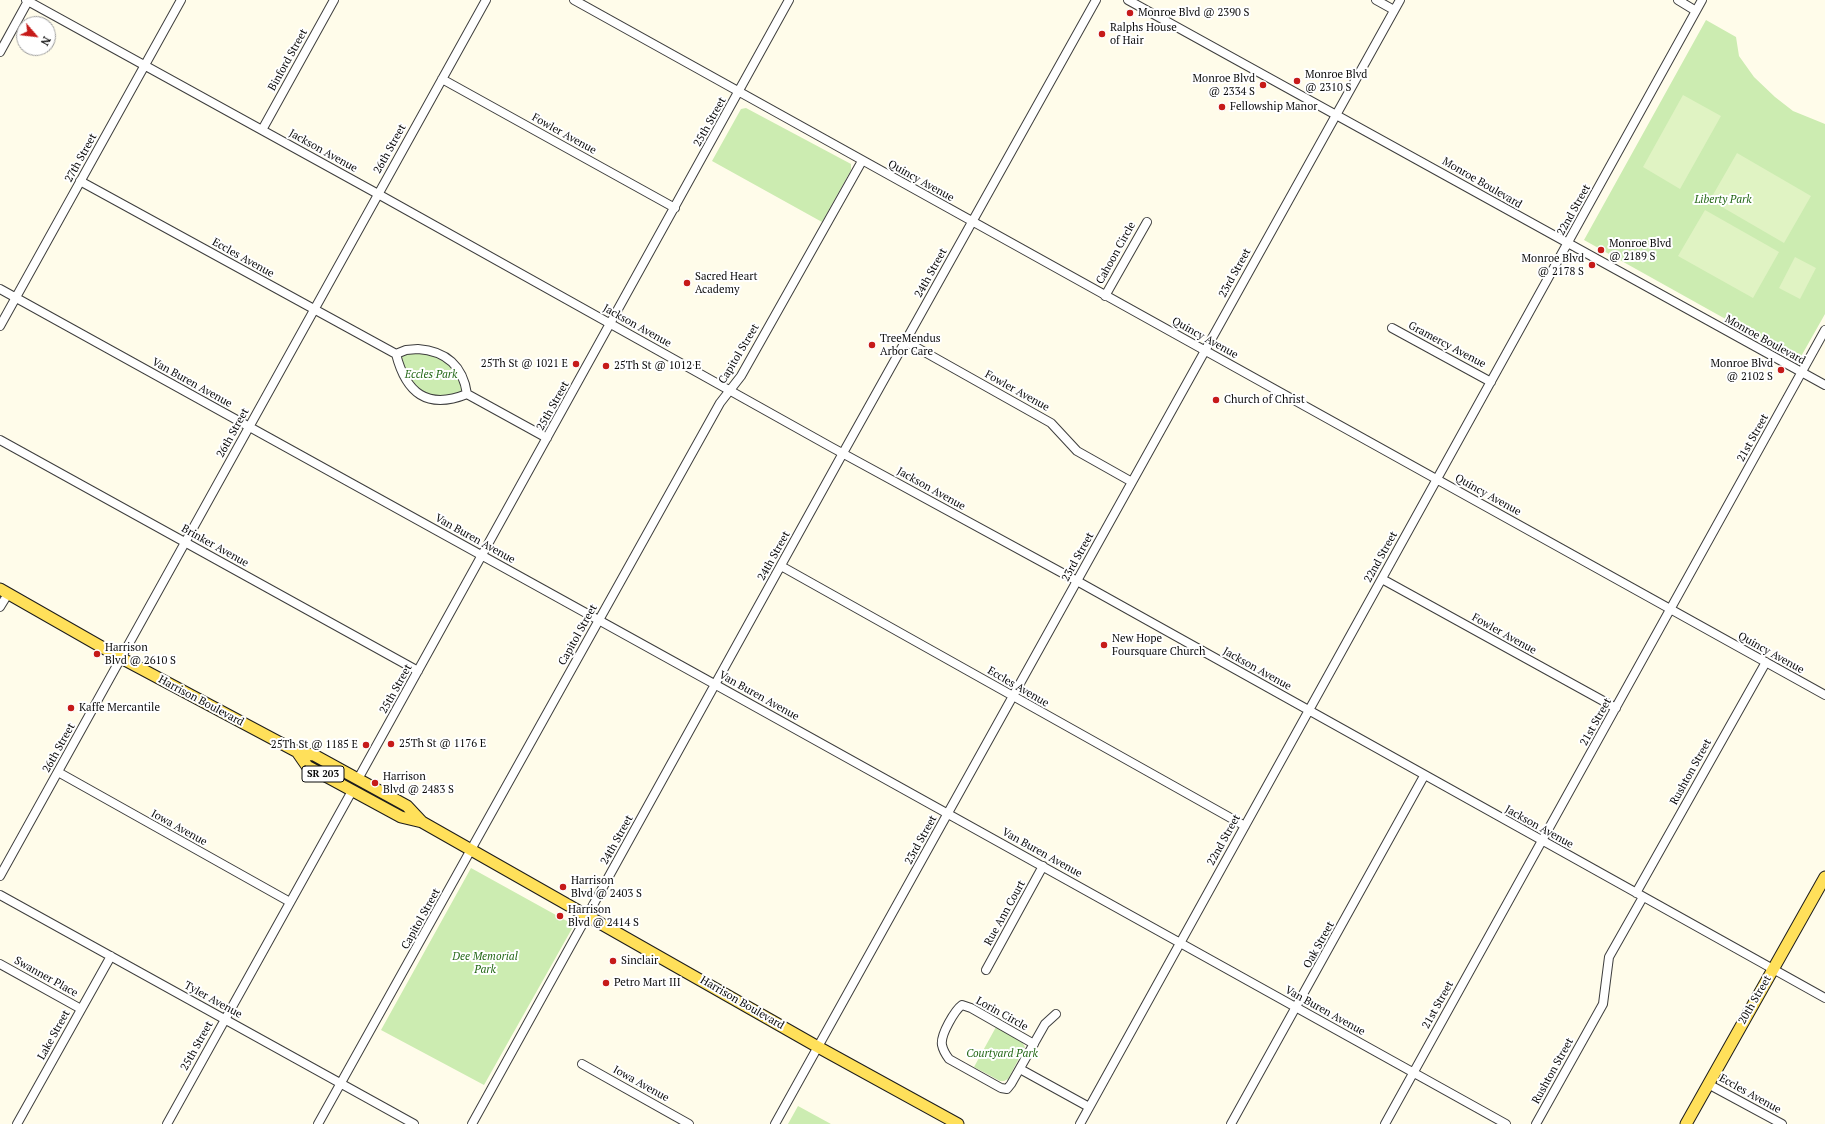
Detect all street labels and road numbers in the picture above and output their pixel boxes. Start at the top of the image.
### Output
street label: Binford Street [266,27,310,93]
street label: 25th Street [691,95,729,149]
street label: Fowler Avenue [529,111,599,157]
street label: 26th Street [371,122,409,176]
street label: Jackson Avenue [286,127,360,175]
street label: 27th Street [62,131,100,185]
street label: Monroe Boulevard [1440,155,1524,211]
street label: Quincy Avenue [886,157,956,205]
street label: 22nd Street [1555,182,1593,238]
street label: Cahoon Circle [1093,220,1139,286]
street label: Eccles Avenue [210,236,276,280]
street label: 24th Street [912,246,950,300]
street label: 23rd Street [1216,246,1254,300]
street label: Jackson Avenue [600,302,674,350]
street label: Monroe Boulevard [1722,312,1808,368]
street label: Quincy Avenue [1170,314,1240,362]
street label: Gramercy Avenue [1406,319,1488,371]
street label: Capitol Street [716,322,762,386]
street label: Van Buren Avenue [150,356,234,410]
street label: Fowler Avenue [982,368,1052,414]
street label: 25th Street [534,379,572,433]
street label: 26th Street [214,406,252,460]
street label: 21st Street [1734,412,1772,464]
street label: Jackson Avenue [894,465,968,513]
street label: Quincy Avenue [1453,471,1523,519]
street label: Van Buren Avenue [433,512,517,566]
street label: Brinker Avenue [179,522,251,570]
street label: 24th Street [755,529,793,583]
street label: 22nd Street [1362,529,1400,585]
street label: 23rd Street [1059,530,1097,584]
street label: Capitol Street [556,602,600,668]
street label: Fowler Avenue [1469,611,1539,657]
street label: Quincy Avenue [1736,629,1806,677]
street label: Jackson Avenue [1220,645,1294,693]
street label: 25th Street [377,662,415,716]
street label: Eccles Avenue [985,664,1051,710]
street label: Van Buren Avenue [717,669,801,723]
street label: Harrison Boulevard [156,673,246,729]
street label: 21st Street [1577,696,1615,748]
street label: 26th Street [40,721,78,775]
street label: Rushton Street [1667,737,1715,807]
road number: SR 203 [302,766,344,782]
street label: Jackson Avenue [1502,803,1576,851]
street label: Iowa Avenue [149,807,209,849]
street label: 22nd Street [1205,812,1243,868]
street label: 24th Street [598,813,636,867]
street label: 23rd Street [902,813,940,867]
street label: Van Buren Avenue [1000,826,1084,880]
street label: Rue Ann Court [982,878,1028,948]
street label: Capitol Street [399,886,443,952]
street label: Oak Street [1301,919,1337,971]
street label: Swanner Place [12,954,80,1000]
street label: 20th Street [1736,973,1774,1027]
street label: Harrison Boulevard [698,974,786,1032]
street label: Tyler Avenue [182,979,244,1021]
street label: 21st Street [1419,979,1457,1031]
street label: Van Buren Avenue [1283,984,1367,1038]
street label: Lorin Circle [974,994,1030,1034]
street label: Lake Street [35,1008,73,1062]
street label: 25th Street [178,1019,216,1073]
street label: Rushton Street [1529,1036,1577,1106]
street label: Iowa Avenue [611,1063,671,1105]
street label: Eccles Avenue [1717,1072,1783,1116]

